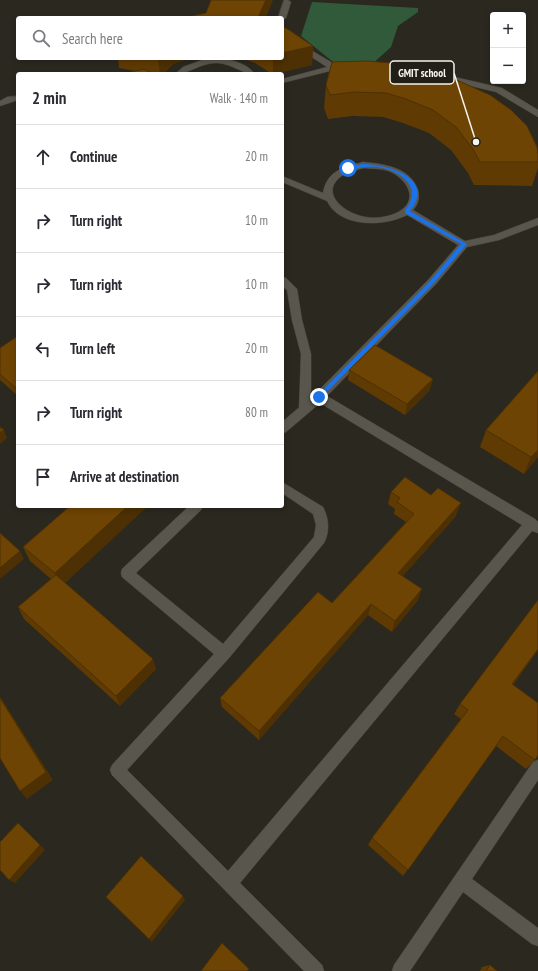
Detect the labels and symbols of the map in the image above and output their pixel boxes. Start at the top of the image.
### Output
callout: GMIT school [390,61,454,84]
text: GMIT school [398,66,446,80]
route start [339,159,357,177]
route end [310,388,328,406]

